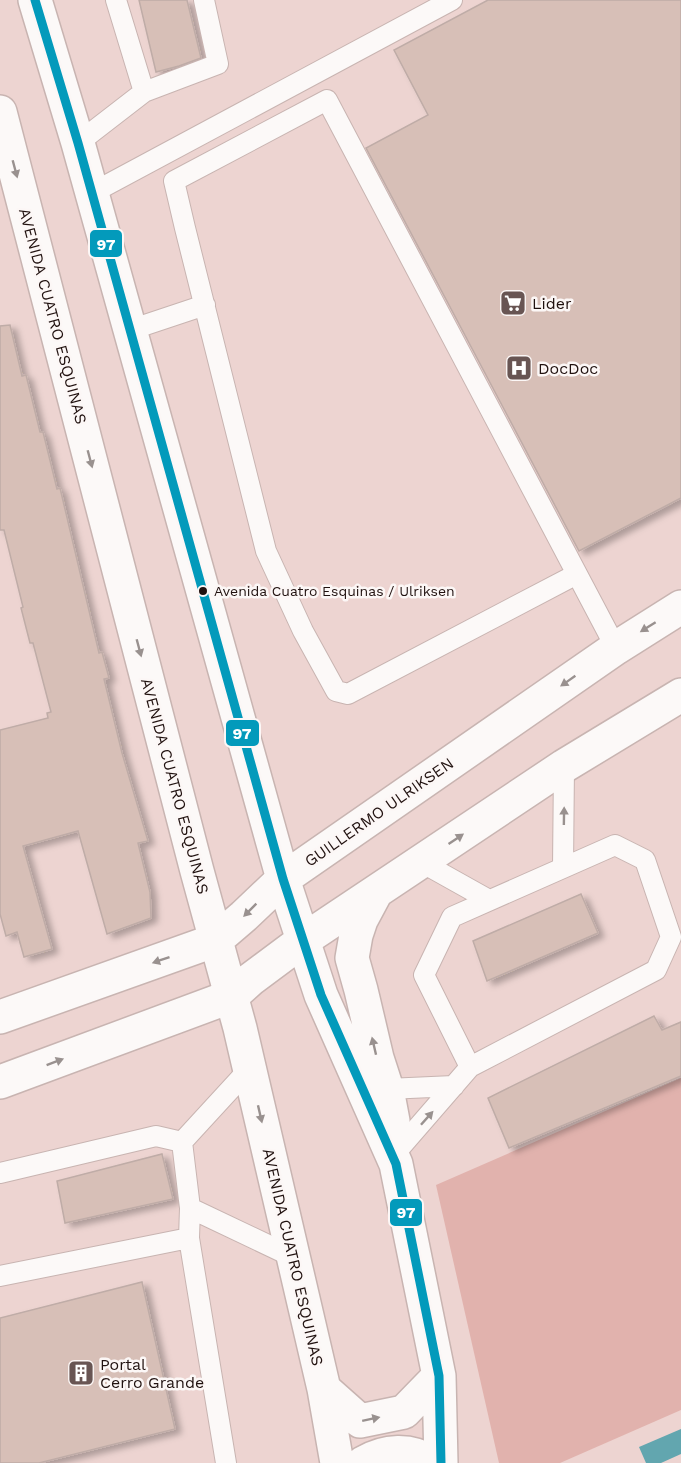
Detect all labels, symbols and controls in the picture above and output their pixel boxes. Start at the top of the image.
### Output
one-way arrow [10,160,20,178]
street label: AVENIDA CUATRO ESQUINAS [15,206,91,426]
line badge: 97 [89,229,123,258]
text: 97 [96,235,116,254]
supermarket icon: Lider [498,288,528,318]
place label: Lider [532,294,572,313]
hospital icon: DocDoc [504,353,534,383]
place label: DocDoc [538,359,598,378]
one-way arrow [86,450,95,468]
place label: Avenida Cuatro Esquinas / Ulriksen [214,583,455,599]
marker: Avenida Cuatro Esquinas / Ulriksen [197,585,209,597]
one-way arrow [640,622,657,633]
one-way arrow [135,639,144,657]
one-way arrow [560,675,576,687]
street label: AVENIDA CUATRO ESQUINAS [137,676,213,896]
line badge: 97 [225,719,260,747]
text: 97 [232,724,252,743]
street label: GUILLERMO ULRIKSEN [301,753,457,871]
one-way arrow [559,807,569,826]
one-way arrow [448,834,464,845]
one-way arrow [243,903,257,917]
one-way arrow [152,956,170,966]
one-way arrow [368,1037,378,1055]
one-way arrow [46,1057,64,1066]
one-way arrow [255,1105,265,1123]
one-way arrow [420,1111,434,1126]
street label: AVENIDA CUATRO ESQUINAS [259,1146,327,1368]
line badge: 97 [389,1198,423,1227]
text: 97 [396,1203,416,1222]
place label: Portal Cerro Grande [100,1355,204,1392]
building icon: Portal Cerro Grande [66,1358,96,1388]
one-way arrow [361,1413,380,1423]

